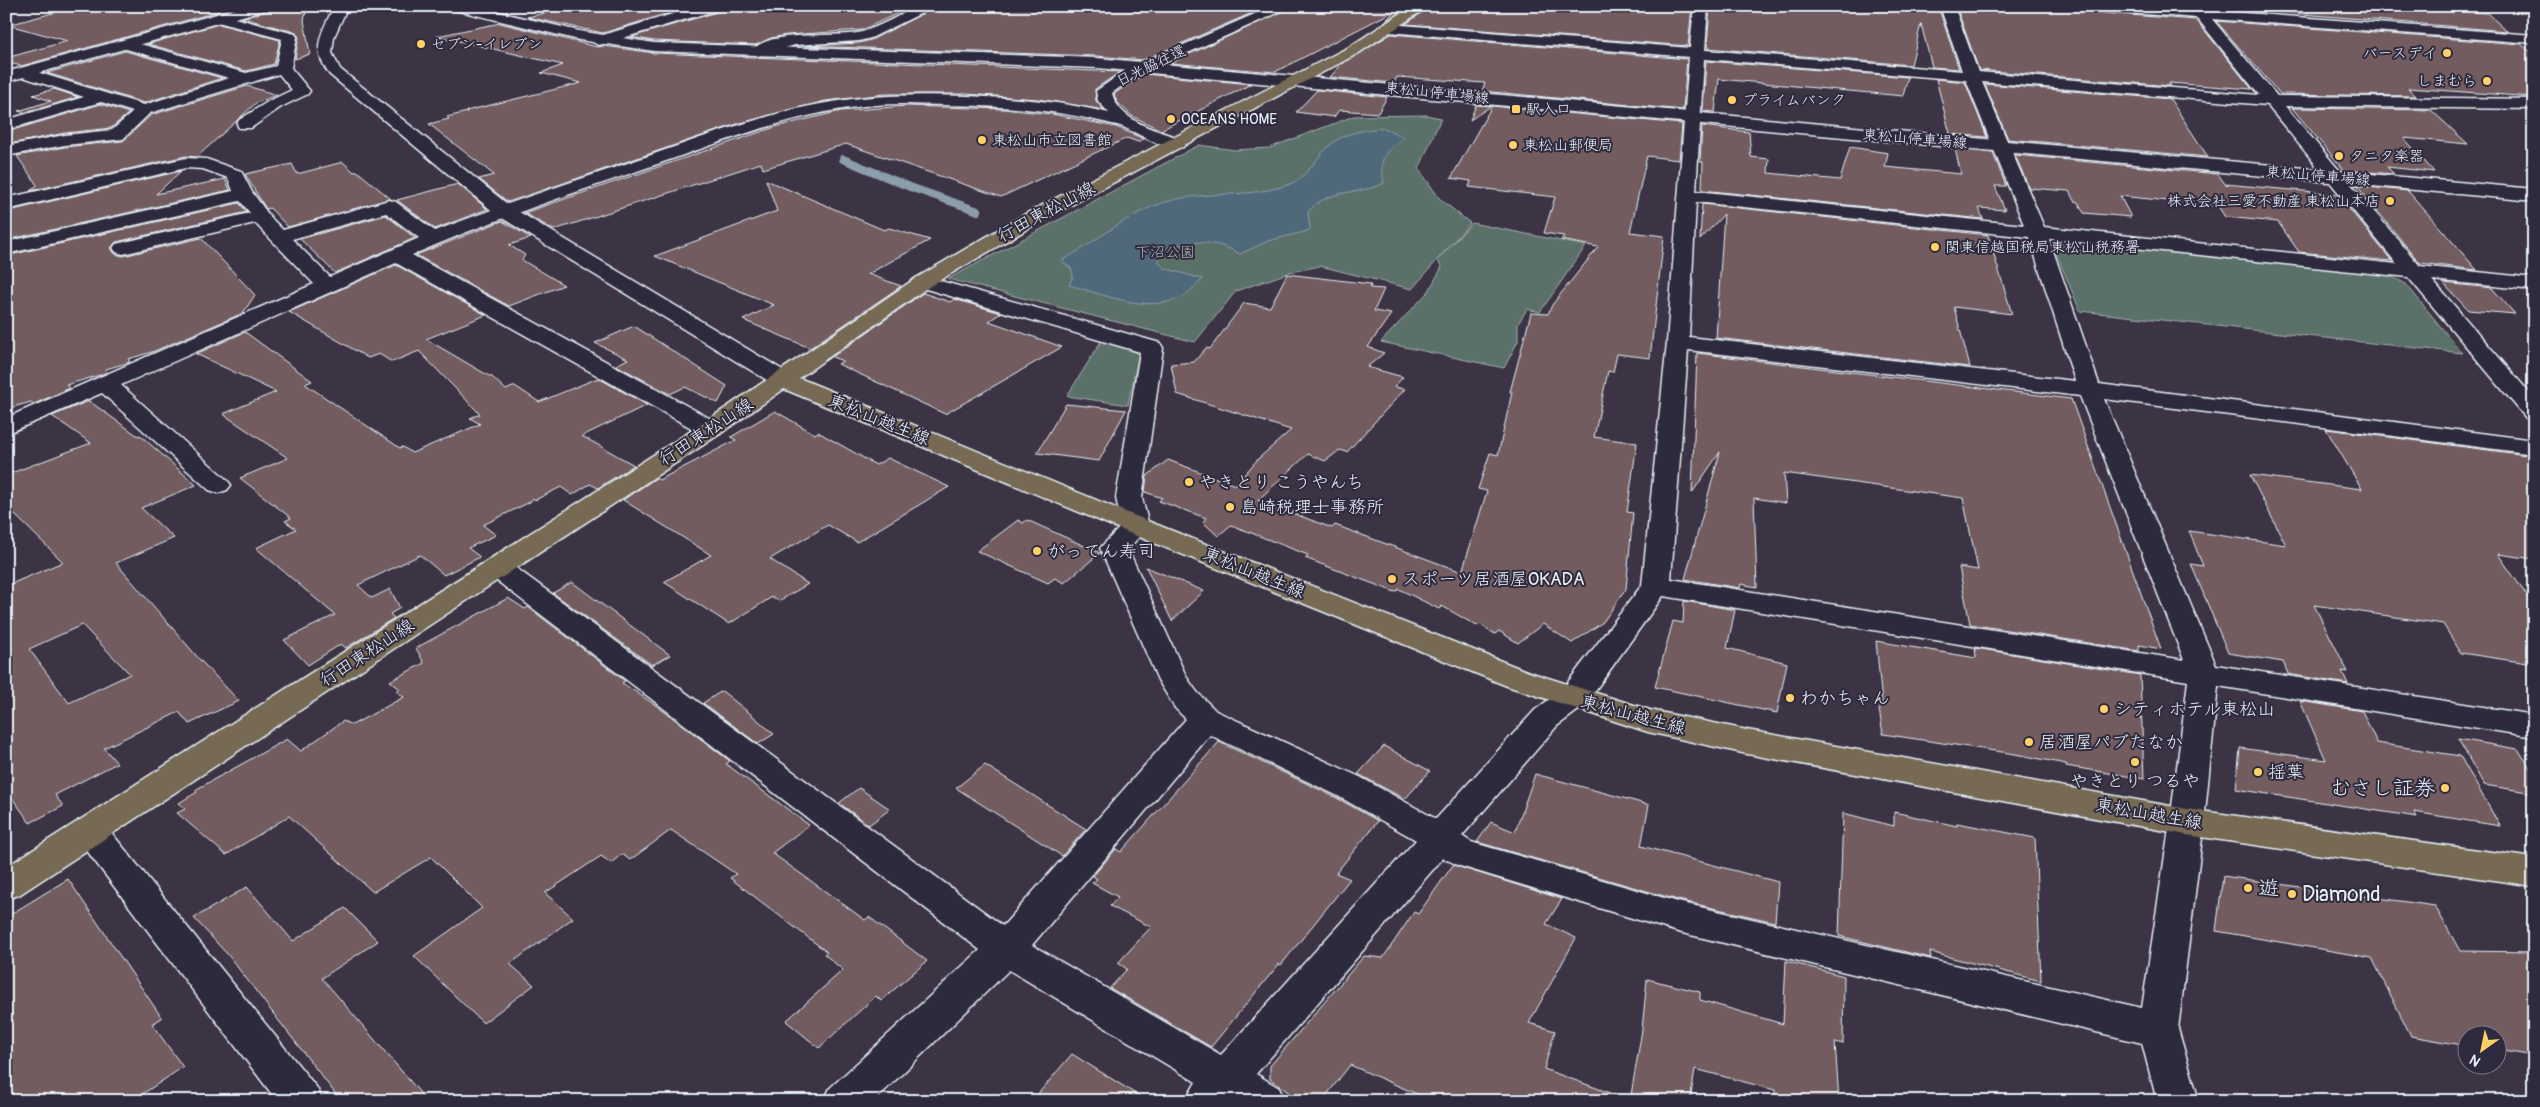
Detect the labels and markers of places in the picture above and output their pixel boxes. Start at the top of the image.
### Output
place label: セブン-イレブン [431,35,542,54]
marker: セブン-イレブン [415,38,427,50]
place label: バースデイ [2363,44,2437,63]
marker: バースデイ [2441,47,2453,59]
place label: しまむら [2417,72,2477,91]
marker: しまむら [2481,75,2493,87]
place label: プライムバンク [1742,91,1846,110]
marker: プライムバンク [1726,94,1738,106]
place label: 駅入口 [1526,100,1571,119]
marker: 駅入口 [1510,103,1522,115]
place label: OCEANS HOME [1181,110,1277,129]
marker: OCEANS HOME [1165,113,1177,125]
place label: 東松山市立図書館 [992,131,1112,150]
marker: 東松山市立図書館 [976,134,988,146]
place label: 東松山郵便局 [1523,136,1613,155]
marker: 東松山郵便局 [1507,139,1519,151]
place label: タニタ楽器 [2349,147,2424,166]
marker: タニタ楽器 [2333,150,2345,162]
place label: 株式会社三愛不動産 東松山本店 [2167,192,2380,211]
marker: 株式会社三愛不動産 東松山本店 [2384,195,2396,207]
place label: 関東信越国税局東松山税務署 [1945,238,2140,257]
marker: 関東信越国税局東松山税務署 [1929,241,1941,253]
place label: やきとり こうやんち [1199,471,1364,494]
marker: やきとり こうやんち [1183,476,1195,488]
place label: 島崎税理士事務所 [1240,496,1384,519]
marker: 島崎税理士事務所 [1224,501,1236,513]
place label: がってん寿司 [1047,540,1155,563]
marker: がってん寿司 [1031,545,1043,557]
place label: スポーツ居酒屋OKADA [1402,568,1585,591]
marker: スポーツ居酒屋OKADA [1386,573,1398,585]
place label: わかちゃん [1800,687,1890,710]
marker: わかちゃん [1784,692,1796,704]
place label: シティホテル東松山 [2114,698,2275,721]
marker: シティホテル東松山 [2098,703,2110,715]
place label: 居酒屋パブたなか [2039,731,2183,754]
marker: 居酒屋パブたなか [2023,736,2035,748]
marker: やきとり つるや [2129,756,2141,768]
place label: 揺葉 [2268,761,2304,784]
marker: 揺葉 [2252,766,2264,778]
place label: やきとり つるや [2070,770,2200,793]
place label: むさし証券 [2330,775,2435,802]
marker: むさし証券 [2439,782,2451,794]
place label: 遊 [2258,875,2279,902]
place label: Diamond [2302,881,2381,908]
marker: 遊 [2242,882,2254,894]
marker: Diamond [2286,888,2298,900]

